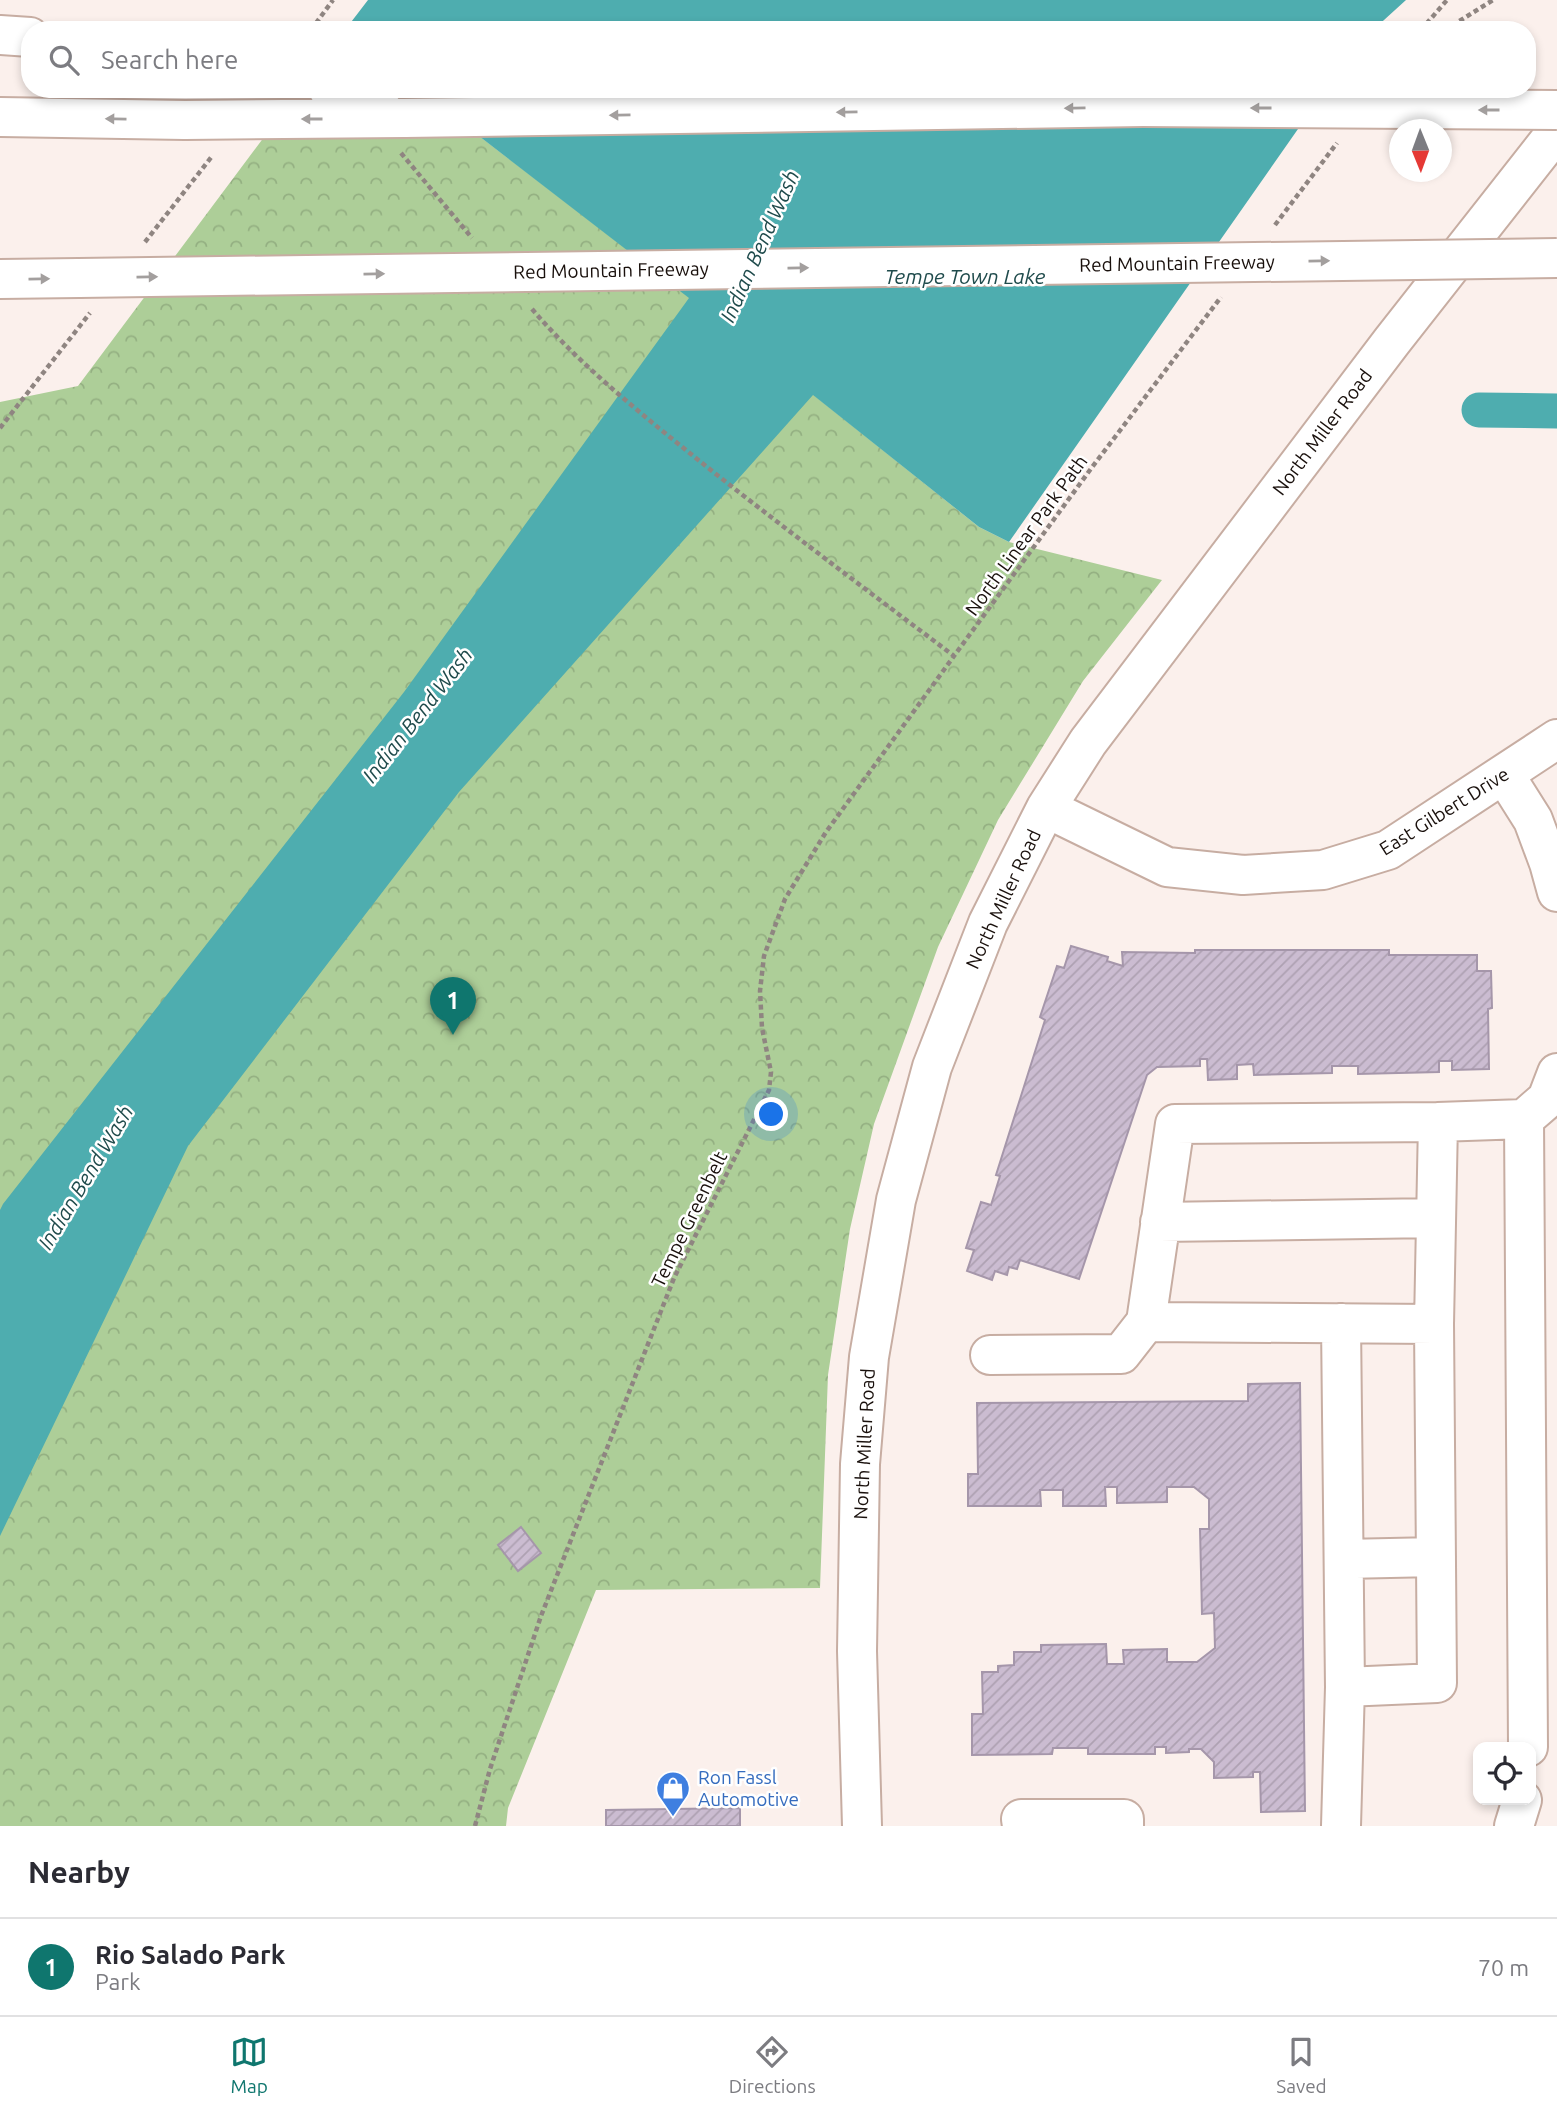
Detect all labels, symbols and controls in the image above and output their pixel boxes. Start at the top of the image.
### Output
search box [21,21,1536,98]
icon: search [45,41,83,79]
text: Search here [101,45,238,74]
one-way arrow [1250,102,1272,114]
one-way arrow [1063,103,1085,114]
one-way arrow [1478,104,1500,116]
one-way arrow [836,106,858,118]
one-way arrow [608,109,630,121]
one-way arrow [105,113,127,125]
one-way arrow [300,113,322,125]
north arrow [1389,119,1452,182]
water label: Indian Bend Wash [715,166,803,326]
street label: Red Mountain Freeway [1079,250,1275,276]
one-way arrow [1308,255,1330,267]
street label: Red Mountain Freeway [513,257,709,283]
one-way arrow [787,262,809,274]
water label: Tempe Town Lake [885,264,1046,288]
one-way arrow [364,268,386,280]
one-way arrow [136,271,158,283]
one-way arrow [29,273,51,285]
street label: North Miller Road [1268,365,1376,499]
street label: North Linear Park Path [960,451,1092,619]
water label: Indian Bend Wash [357,643,477,787]
street label: East Gilbert Drive [1375,762,1513,860]
street label: North Miller Road [961,826,1045,972]
pin: 1 [430,977,476,1035]
your location [754,1097,788,1131]
water label: Indian Bend Wash [33,1101,137,1253]
street label: Tempe Greenbelt [647,1147,732,1290]
street label: North Miller Road [849,1368,879,1520]
map controls [1473,1742,1536,1805]
button: locate [1473,1742,1536,1805]
place label: Ron Fassl Automotive [698,1766,799,1810]
shop icon: Ron Fassl Automotive [654,1769,692,1818]
text: Nearby [28,1855,130,1889]
text: Rio Salado Park [95,1940,285,1969]
text: 1 [45,1955,57,1980]
text: 70 m [1478,1955,1529,1980]
text: Park [95,1969,141,1994]
tab: Map [230,2033,268,2097]
tab: Directions [729,2033,816,2097]
tab: Saved [1276,2033,1327,2097]

